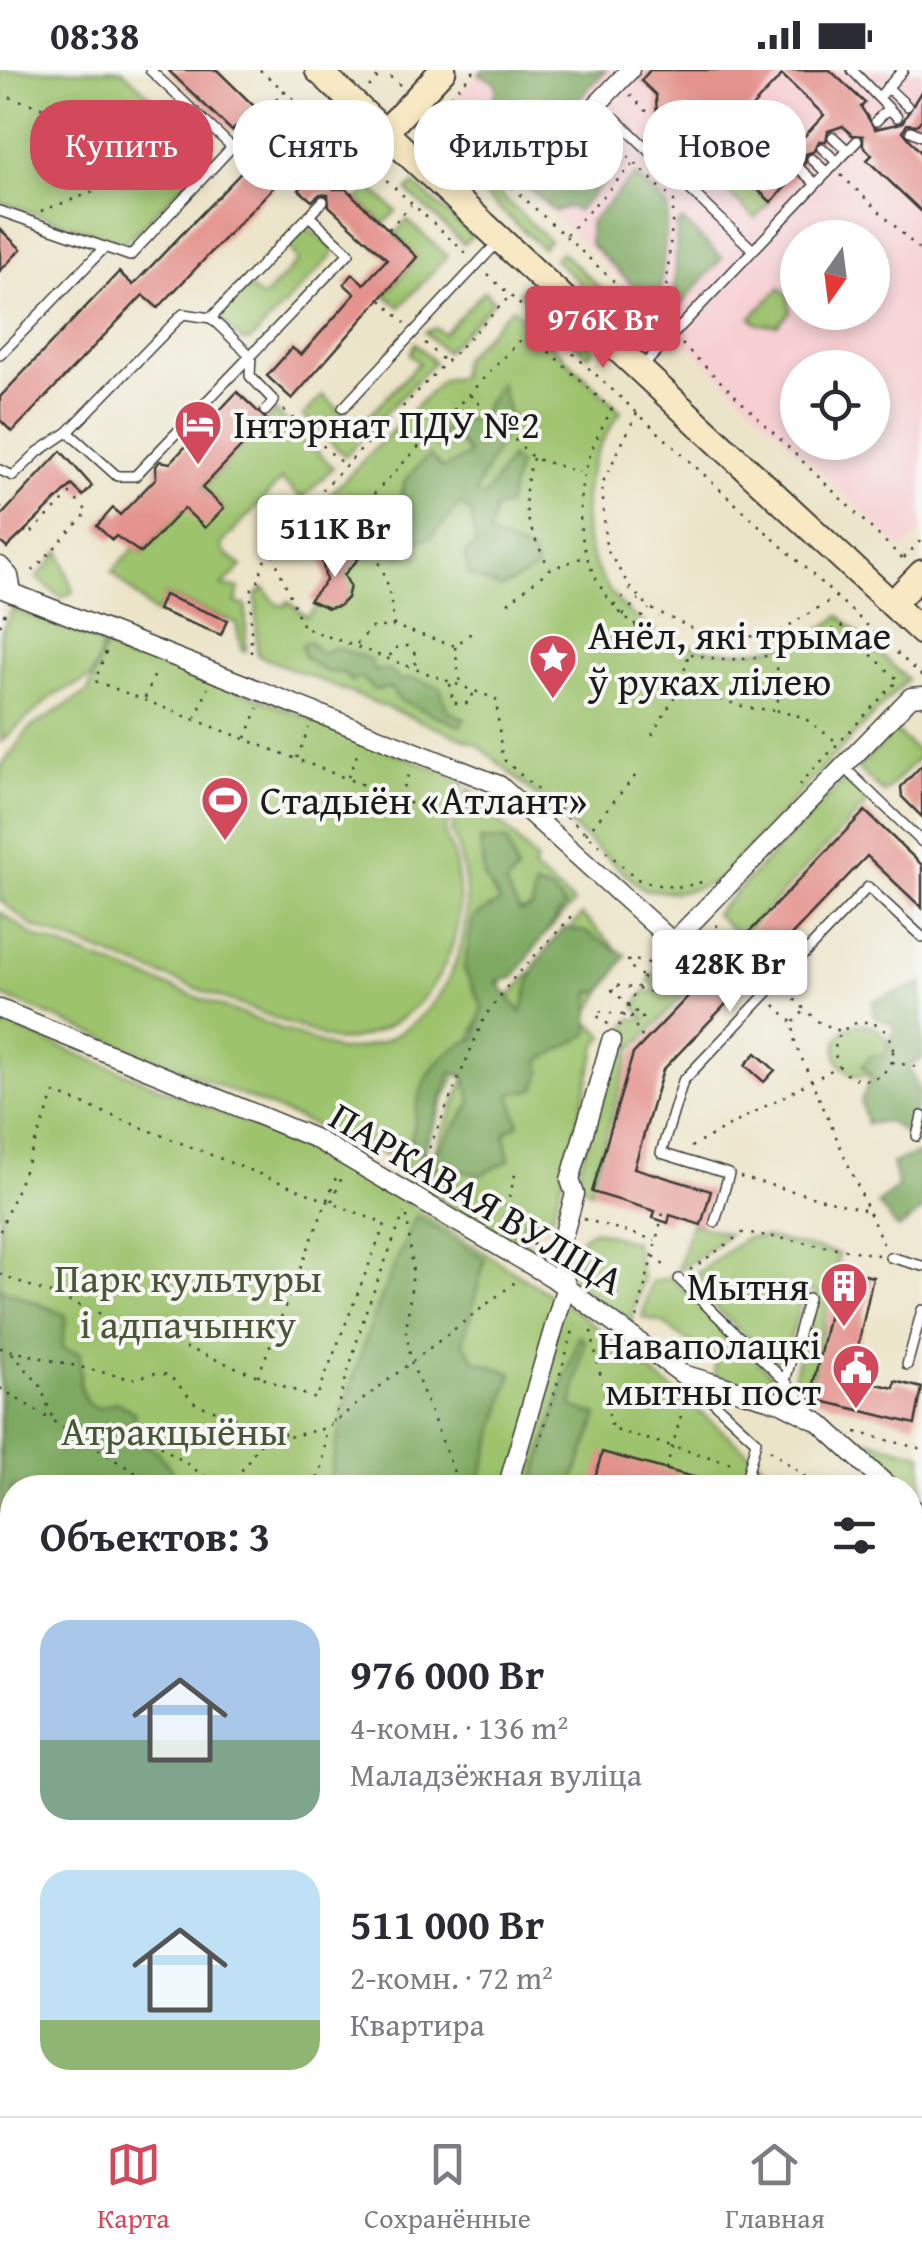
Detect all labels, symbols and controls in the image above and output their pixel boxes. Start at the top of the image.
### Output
text: 08:38 [50,7,140,63]
chip: Купить [30,100,213,190]
chip: Снять [233,100,394,190]
chip: Фильтры [414,100,623,190]
chip: Новое [643,100,806,190]
north arrow [780,220,890,330]
map controls [780,220,890,460]
pin: 976K Br [511,286,695,371]
text: 976K Br [547,295,659,342]
button: locate [780,350,890,460]
place label: Інтэрнат ПДУ №2 [233,394,540,453]
hotel icon: Інтэрнат ПДУ №2 [172,398,224,466]
pin: 511K Br [243,495,427,580]
text: 511K Br [279,504,391,551]
place label: Анёл, які трымае ў руках лілею [587,605,891,710]
place icon: Анёл, які трымае ў руках лілею [527,632,579,700]
place label: Стадыён «Атлант» [260,770,587,829]
sports icon: Стадыён «Атлант» [199,774,251,842]
pin: 428K Br [638,930,822,1015]
text: 428K Br [674,939,786,986]
street label: ПАРКАВАЯ ВУЛІЦА [319,1086,636,1309]
park label: Парк культуры і адпачынку [54,1248,322,1353]
place label: Мытня [687,1256,809,1315]
building icon: Мытня [818,1260,870,1328]
place label: Наваполацкі мытны пост [598,1315,822,1420]
public building icon: Наваполацкі мытны пост [830,1342,882,1410]
park label: Атракцыёны [61,1401,287,1460]
text: Объектов: 3 [40,1505,270,1566]
icon: filters [827,1508,882,1563]
text: 976 000 Br [350,1643,544,1704]
icon: home [120,1660,240,1780]
text: 4-комн. · 136 m² [350,1704,568,1751]
text: Маладзёжная вуліца [350,1751,642,1798]
text: 511 000 Br [350,1893,544,1954]
icon: home [120,1910,240,2030]
text: 2-комн. · 72 m² [350,1954,553,2001]
text: Квартира [350,2001,485,2048]
tab: Карта [97,2137,170,2238]
tab: Сохранённые [364,2137,531,2238]
tab: Главная [725,2137,825,2238]

